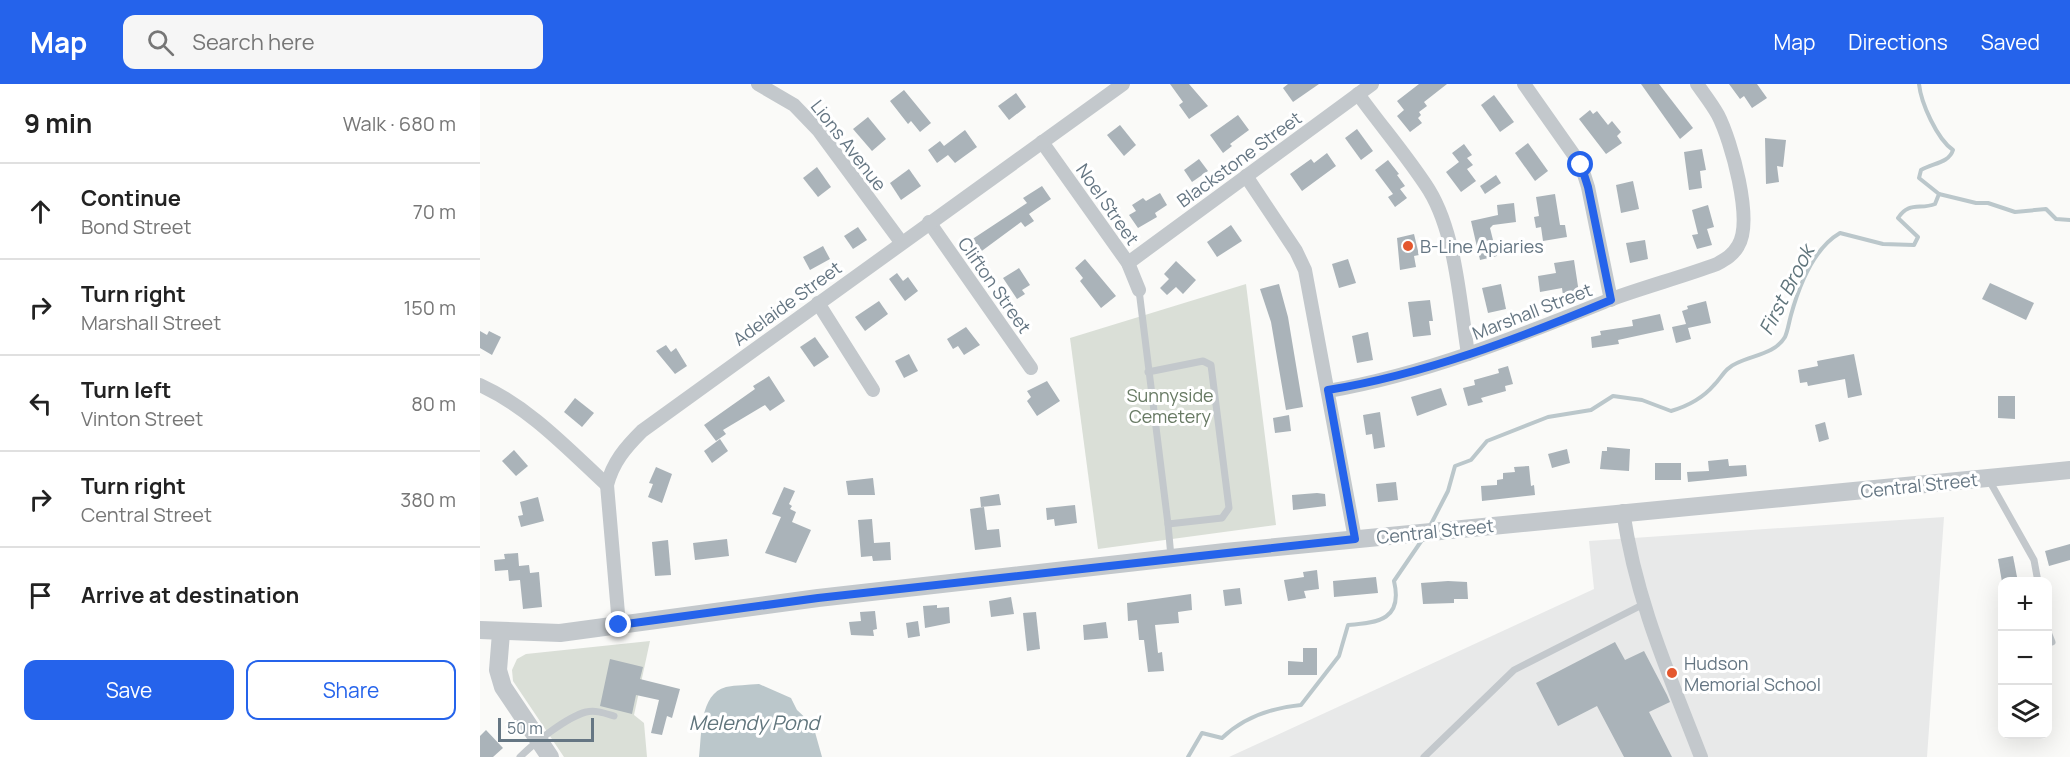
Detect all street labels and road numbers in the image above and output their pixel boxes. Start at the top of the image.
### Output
street label: Lions Avenue [806,95,892,195]
street label: Blackstone Street [1172,106,1306,212]
street label: Noel Street [1071,159,1145,249]
street label: Clifton Street [953,232,1037,338]
street label: Adelaide Street [728,255,846,351]
street label: Marshall Street [1469,277,1595,345]
street label: Central Street [1859,467,1979,503]
street label: Central Street [1375,513,1495,549]

